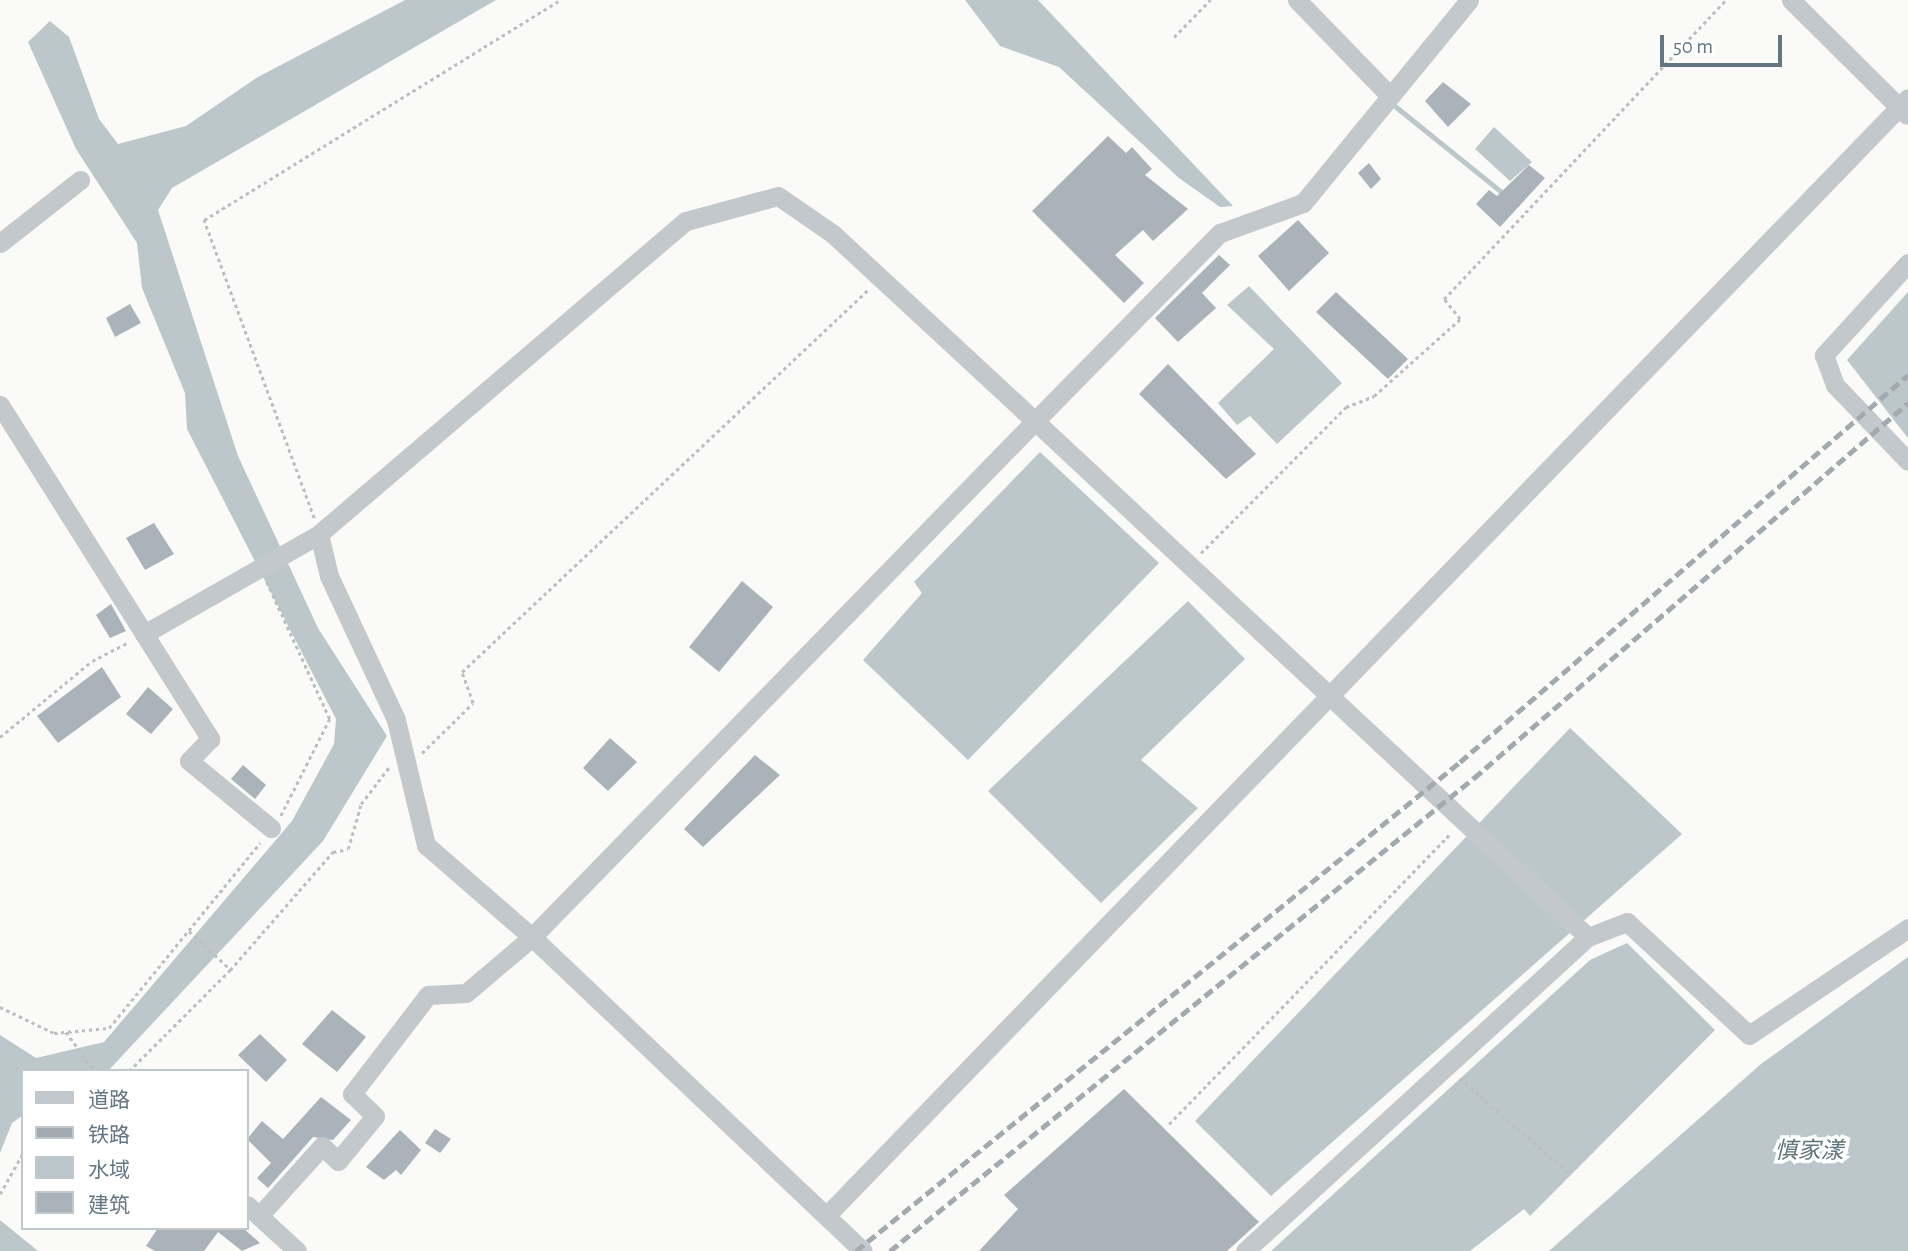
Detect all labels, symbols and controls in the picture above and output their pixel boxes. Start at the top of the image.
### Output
scale bar [1663,21,1786,65]
text: 50 m [1673,36,1713,57]
legend [21,1069,248,1230]
text: 道路 [88,1090,130,1111]
text: 铁路 [88,1125,130,1146]
water label: 慎家漾 [1775,1138,1843,1166]
text: 水域 [88,1160,130,1181]
text: 建筑 [88,1195,130,1216]

